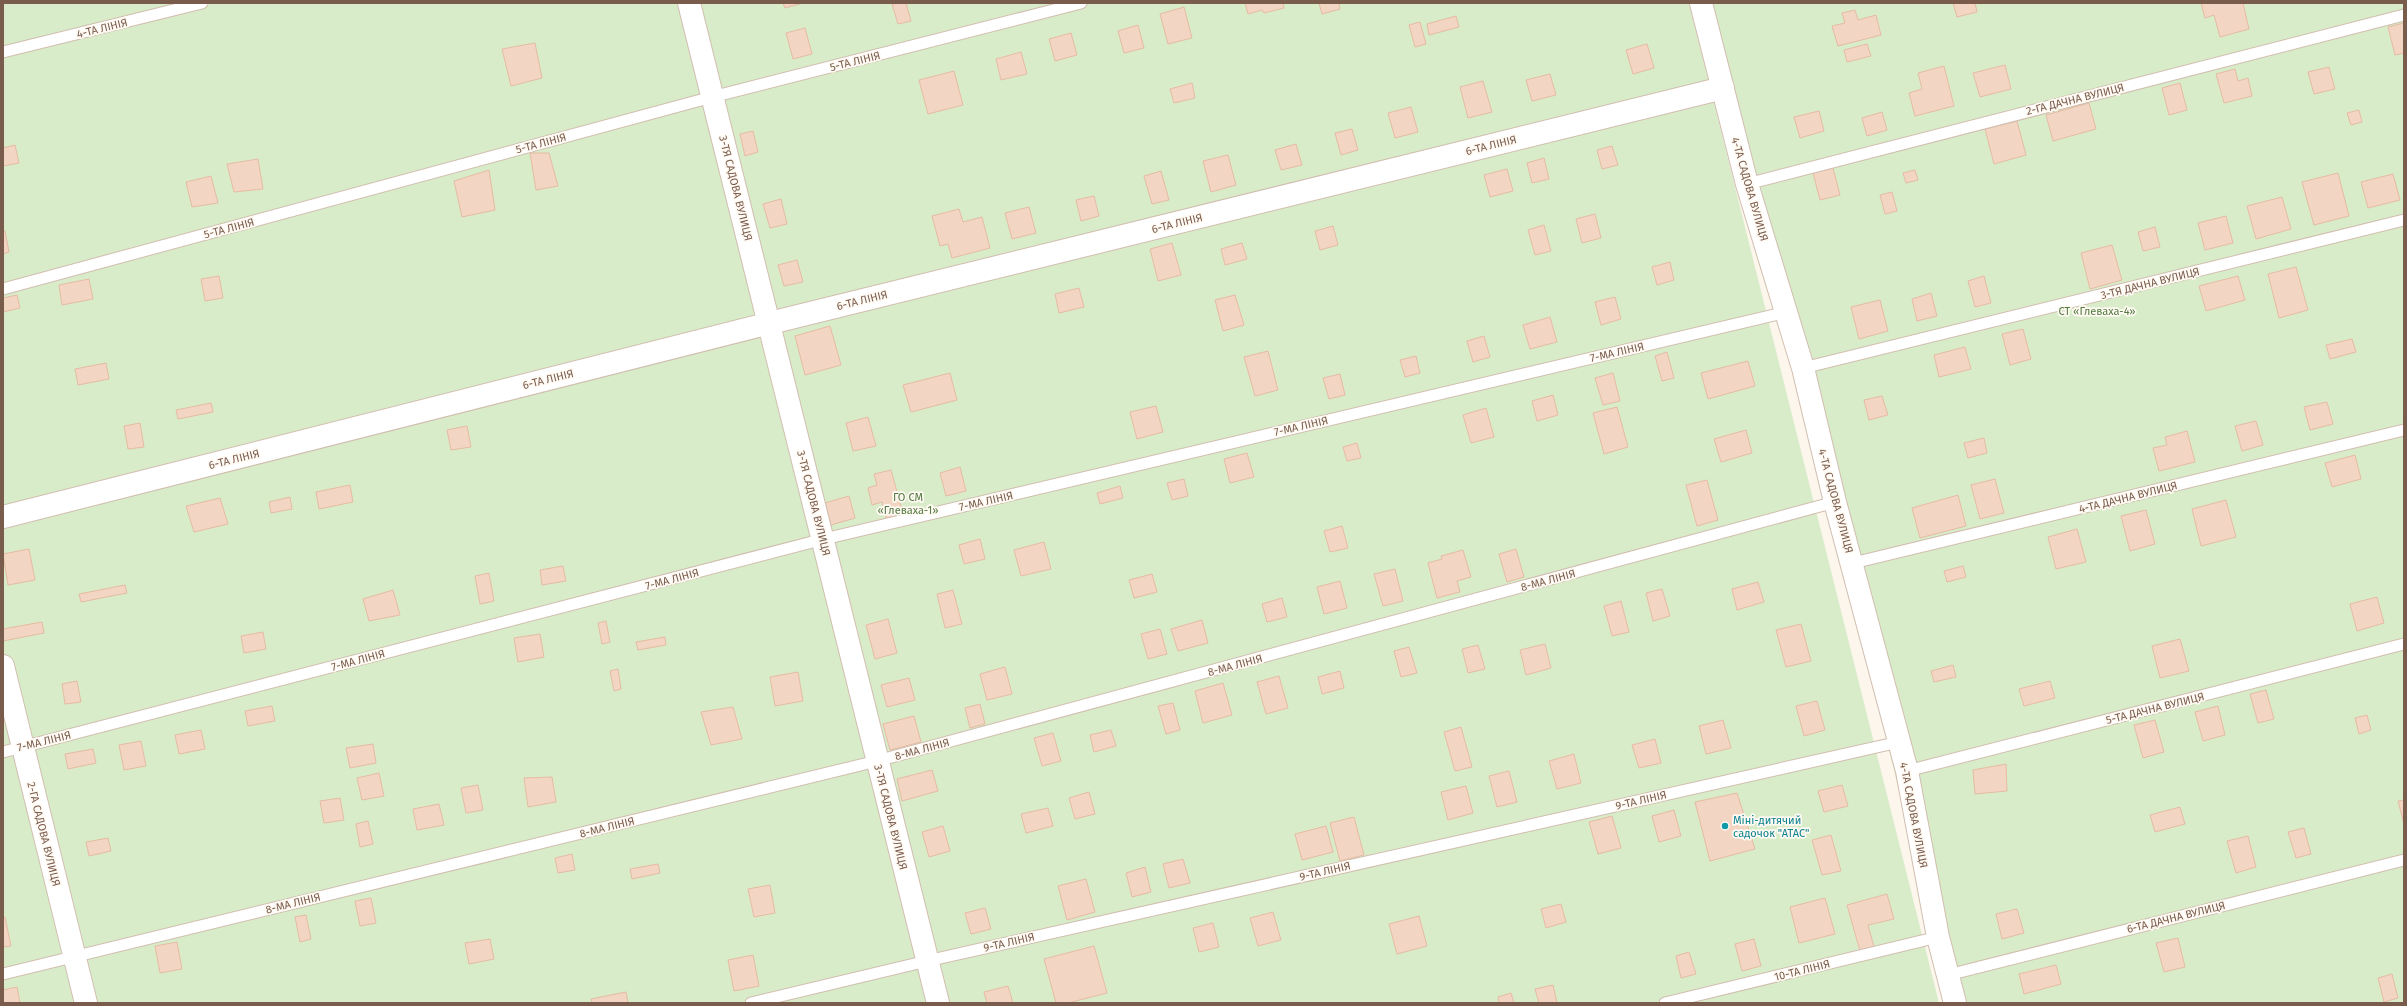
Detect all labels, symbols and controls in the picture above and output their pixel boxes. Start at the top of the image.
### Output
street label: 4-ТА ЛІНІЯ [75,16,129,41]
street label: 5-ТА ЛІНІЯ [828,49,882,74]
street label: 2-ГА ДАЧНА ВУЛИЦЯ [2025,81,2126,118]
street label: 5-ТА ЛІНІЯ [515,131,568,156]
street label: 6-ТА ЛІНІЯ [1464,133,1518,158]
street label: 3-ТЯ САДОВА ВУЛИЦЯ [716,134,755,242]
street label: 4-ТА САДОВА ВУЛИЦЯ [1728,136,1771,243]
street label: 6-ТА ЛІНІЯ [1150,211,1204,236]
street label: 5-ТА ЛІНІЯ [203,216,256,241]
street label: 3-ТЯ ДАЧНА ВУЛИЦЯ [2099,265,2201,302]
street label: 6-ТА ЛІНІЯ [835,288,889,313]
park label: СТ «Глеваха-4» [2058,305,2136,318]
street label: 7-МА ЛІНІЯ [1589,340,1645,365]
street label: 6-ТА ЛІНІЯ [521,367,575,392]
street label: 7-МА ЛІНІЯ [1273,414,1329,439]
street label: 6-ТА ЛІНІЯ [207,447,261,472]
street label: 4-ТА САДОВА ВУЛИЦЯ [1815,447,1856,555]
street label: 3-ТЯ САДОВА ВУЛИЦЯ [794,449,833,557]
street label: 4-ТА ДАЧНА ВУЛИЦЯ [2077,479,2179,516]
street label: 7-МА ЛІНІЯ [958,489,1014,514]
park label: ГО СМ «Глеваха-1» [878,491,938,517]
street label: 7-МА ЛІНІЯ [644,566,700,593]
street label: 8-МА ЛІНІЯ [1519,567,1577,594]
street label: 7-МА ЛІНІЯ [330,647,386,674]
street label: 8-МА ЛІНІЯ [1206,652,1264,679]
street label: 5-ТА ДАЧНА ВУЛИЦЯ [2105,690,2206,727]
street label: 7-МА ЛІНІЯ [16,729,72,754]
street label: 8-МА ЛІНІЯ [893,736,951,763]
street label: 4-ТА САДОВА ВУЛИЦЯ [1897,761,1930,869]
street label: 3-ТЯ САДОВА ВУЛИЦЯ [871,763,910,871]
street label: 2-ГА САДОВА ВУЛИЦЯ [24,781,63,888]
street label: 9-ТА ЛІНІЯ [1614,788,1668,813]
street label: 8-МА ЛІНІЯ [578,814,636,841]
place label: Міні-дитячий садочок "АТАС" [1733,814,1809,840]
marker: Міні-дитячий садочок "АТАС" [1720,821,1730,831]
street label: 9-ТА ЛІНІЯ [1298,859,1352,884]
street label: 8-МА ЛІНІЯ [264,890,322,917]
street label: 6-ТА ДАЧНА ВУЛИЦЯ [2125,899,2227,936]
street label: 9-ТА ЛІНІЯ [982,930,1036,955]
street label: 10-ТА ЛІНІЯ [1773,957,1831,984]

